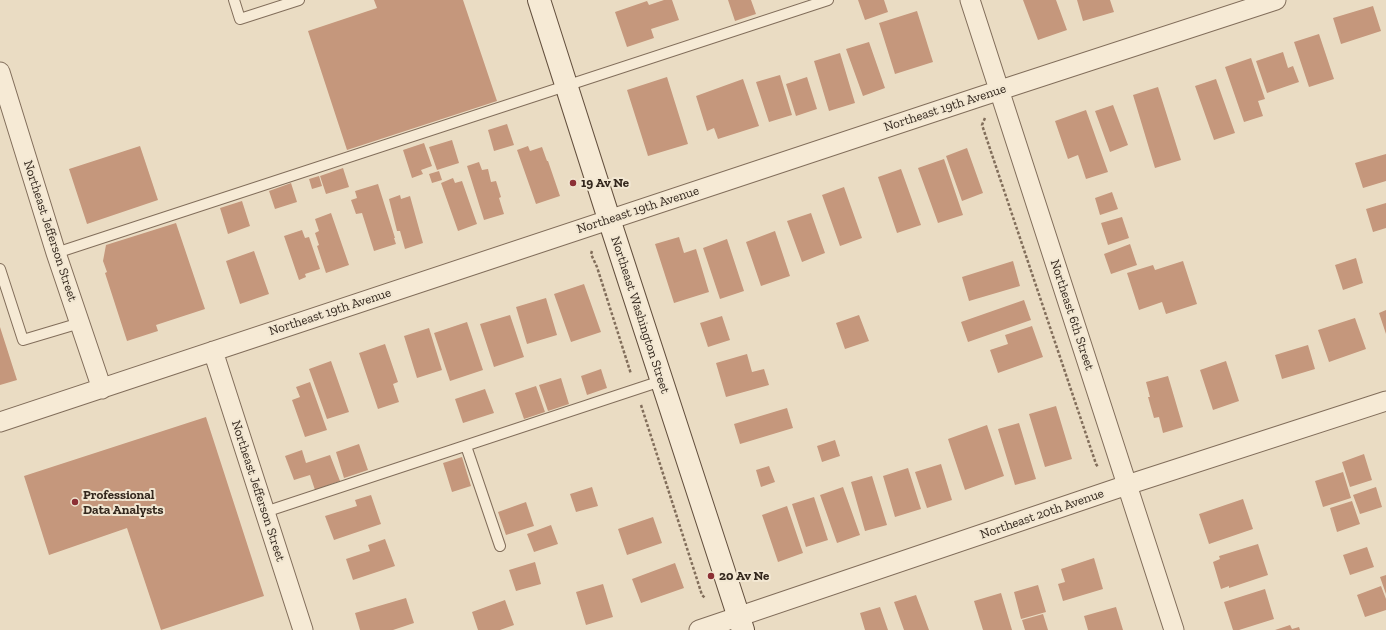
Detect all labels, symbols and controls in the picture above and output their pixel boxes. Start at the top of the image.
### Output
street label: Northeast 19th Avenue [882,81,1008,135]
street label: Northeast Jefferson Street [20,158,80,304]
place label: 19 Av Ne [581,175,629,191]
marker: 19 Av Ne [568,178,578,188]
street label: Northeast 19th Avenue [575,183,701,237]
street label: Northeast Washington Street [607,234,673,396]
street label: Northeast 6th Street [1047,258,1097,372]
street label: Northeast 19th Avenue [267,285,393,339]
street label: Northeast Jefferson Street [228,418,288,564]
street label: Northeast 20th Avenue [978,485,1106,543]
place label: Professional Data Analysts [83,487,163,518]
marker: Professional Data Analysts [70,497,80,507]
place label: 20 Av Ne [719,568,769,584]
marker: 20 Av Ne [706,571,716,581]

